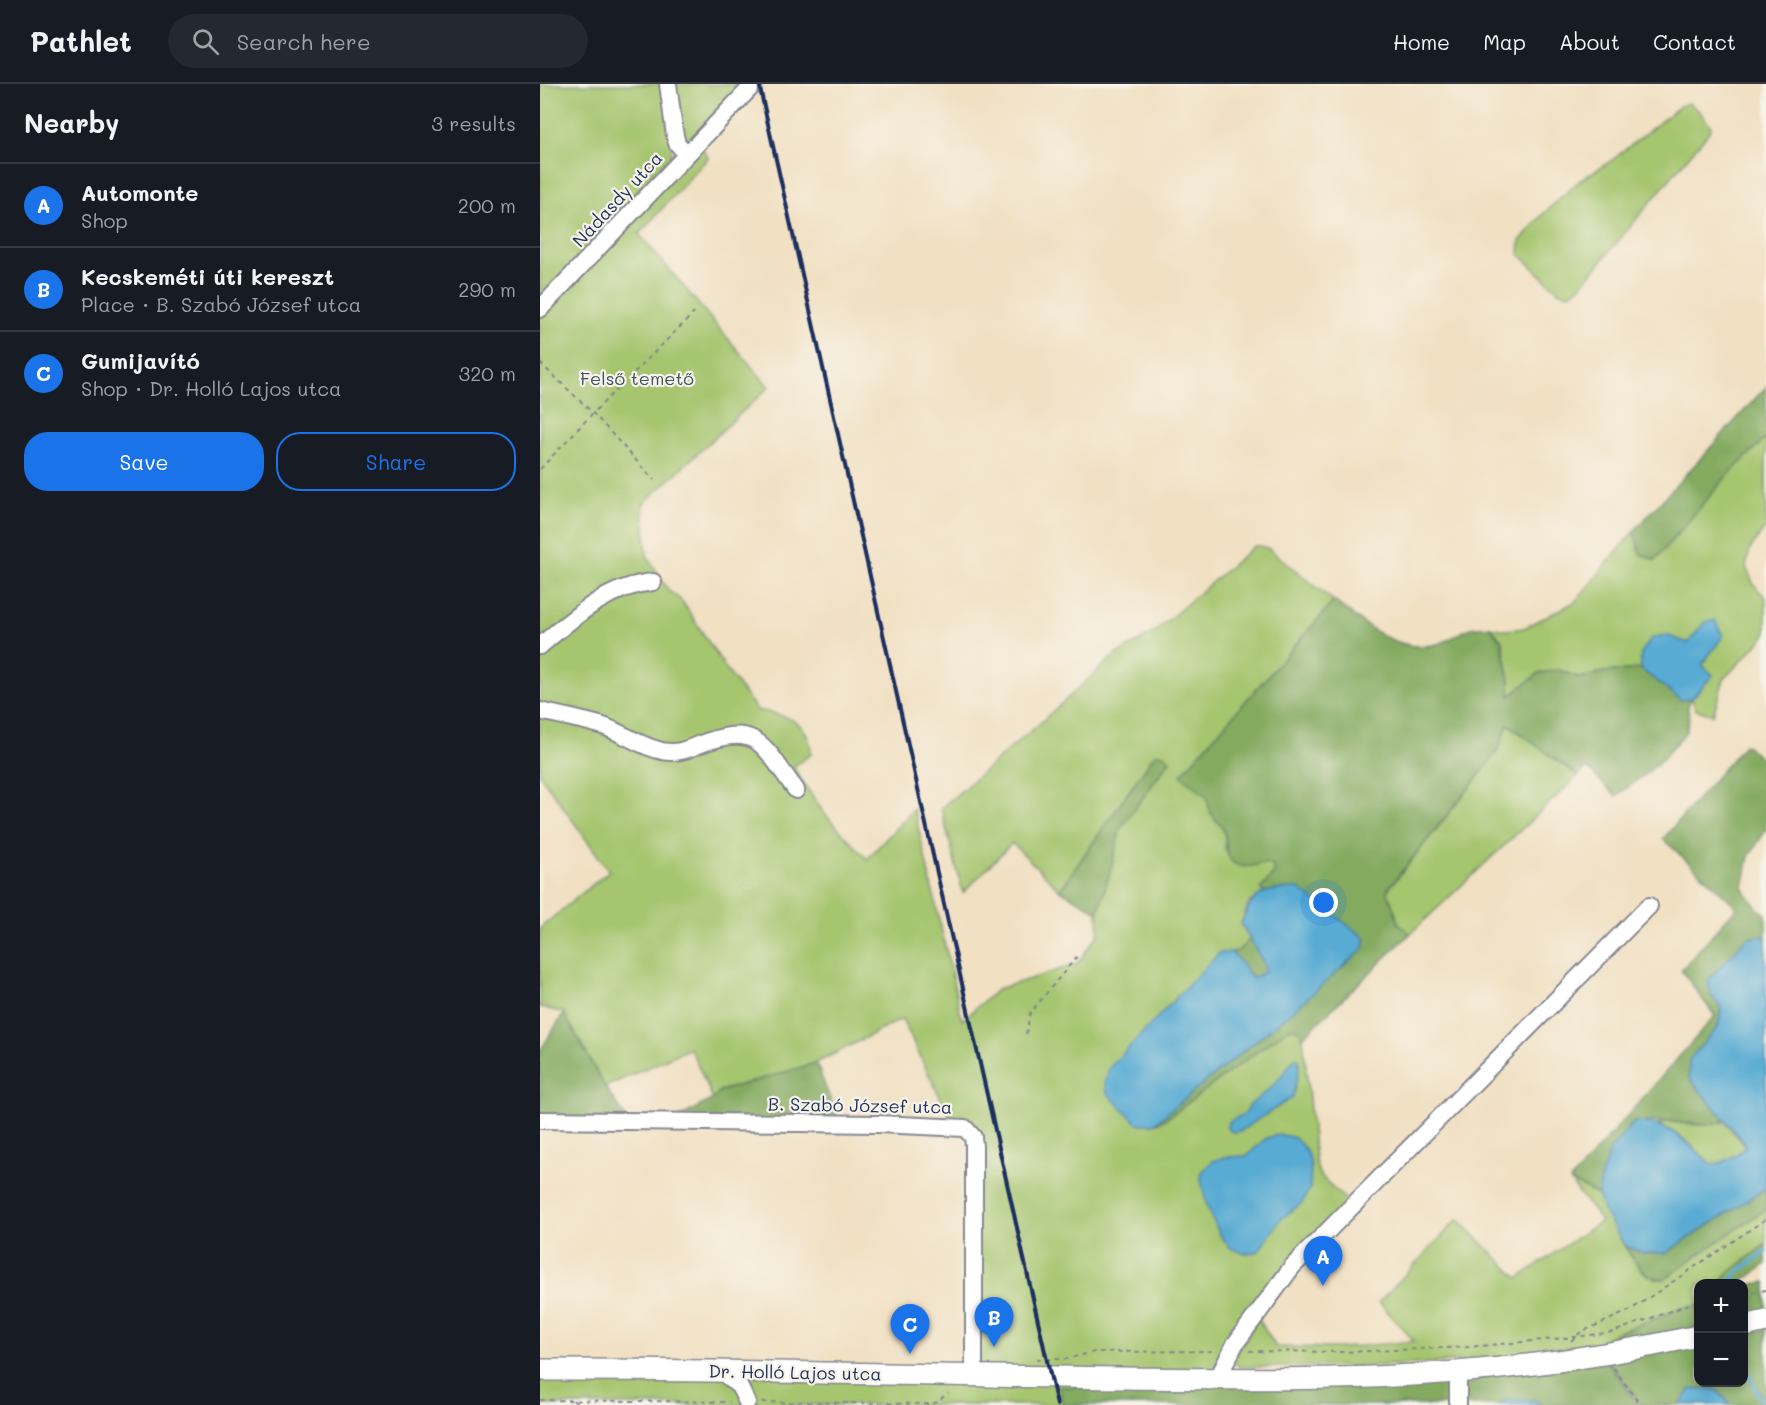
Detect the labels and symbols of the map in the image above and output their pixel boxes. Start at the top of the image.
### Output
street label: Nádasdy utca [567,146,667,252]
park label: Felső temető [580,366,694,390]
your location [1309,888,1338,917]
street label: B. Szabó József utca [768,1091,952,1119]
pin: A [1304,1236,1342,1286]
pin: B [974,1298,1014,1347]
pin: C [890,1304,929,1354]
street label: Dr. Holló Lajos utca [708,1358,882,1386]

